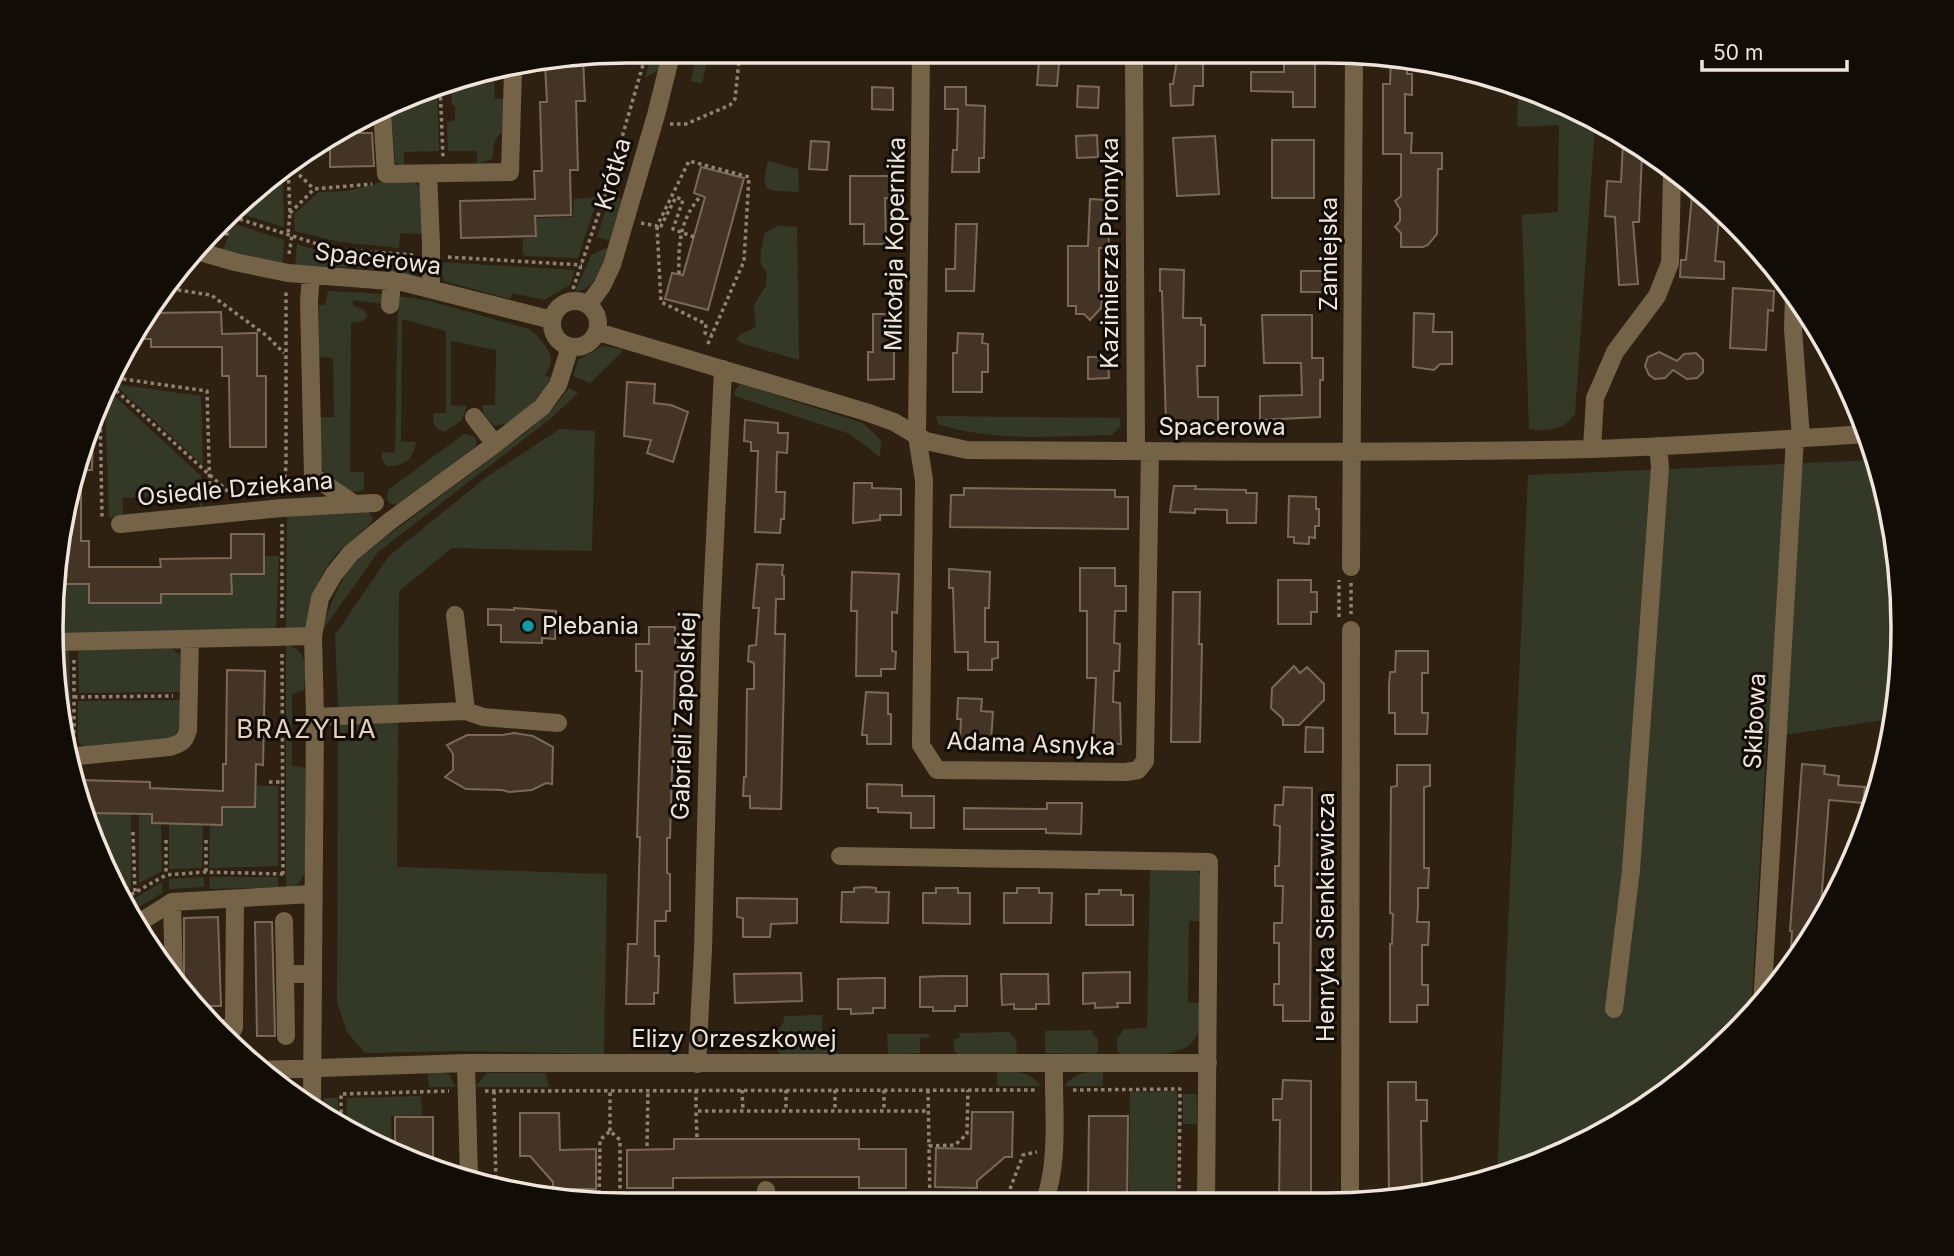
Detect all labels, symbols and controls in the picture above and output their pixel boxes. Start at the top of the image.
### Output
scale bar [1702,28,1847,72]
text: 50 m [1713,40,1763,65]
street label: Krótka [588,134,637,213]
street label: Mikołaja Kopernika [878,137,911,351]
street label: Kazimierza Promyka [1095,137,1124,369]
street label: Zamiejska [1314,197,1343,311]
street label: Spacerowa [313,236,443,281]
street label: Spacerowa [1158,412,1286,441]
street label: Osiedle Dziekana [136,465,334,512]
place label: Plebania [542,611,639,640]
street label: Gabrieli Zapolskiej [665,611,702,821]
marker: Plebania [520,618,536,634]
street label: Skibowa [1738,672,1771,770]
district label: BRAZYLIA [236,713,378,744]
street label: Adama Asnyka [946,726,1116,761]
street label: Henryka Sienkiewicza [1311,792,1340,1042]
street label: Elizy Orzeszkowej [631,1024,837,1053]

